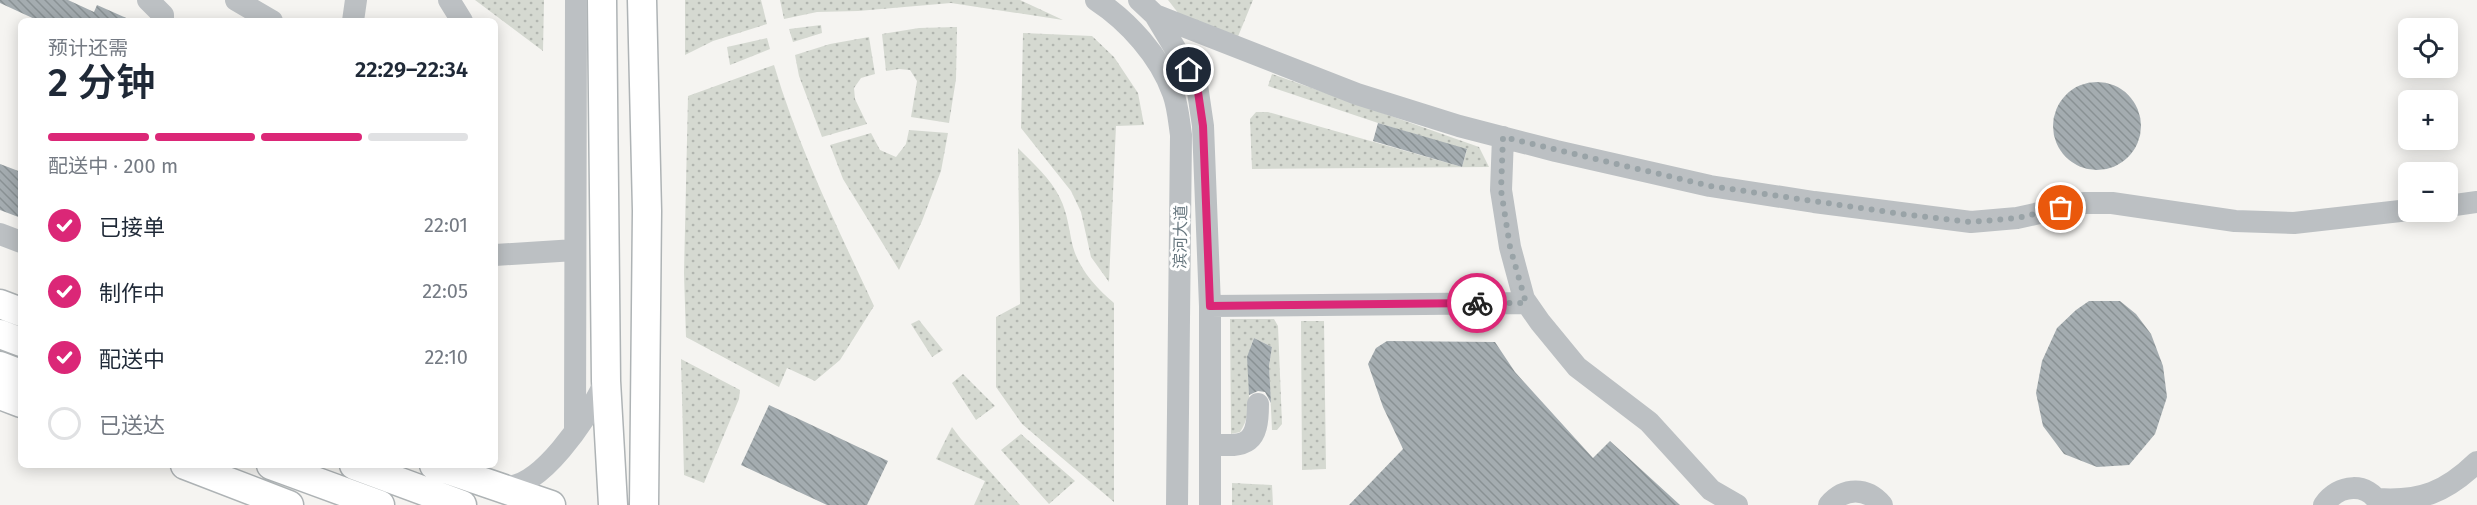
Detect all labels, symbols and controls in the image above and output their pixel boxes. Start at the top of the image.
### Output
map controls [2398,18,2458,222]
button: locate [2398,18,2458,78]
text: 预计还需 [48,36,128,60]
pin [1163,44,1214,95]
icon: home [1172,53,1205,86]
text: 22:29–22:34 [355,56,468,83]
text: 2 分钟 [48,60,155,106]
button: + [2398,90,2458,150]
text: 配送中 · 200 m [48,154,178,178]
button: − [2398,162,2458,222]
pin [2035,182,2086,233]
icon: bag [2044,191,2077,224]
street label: 滨河大道 [1170,205,1191,269]
icon: check [48,209,81,242]
text: 22:01 [424,213,468,237]
text: 已接单 [99,214,165,241]
courier [1447,273,1507,333]
icon: check [48,275,81,308]
text: 22:05 [422,279,468,303]
text: 制作中 [99,280,165,307]
icon: bike [1461,287,1494,320]
icon: check [48,341,81,374]
text: 22:10 [424,345,468,369]
text: 配送中 [99,346,165,373]
text: 已送达 [99,412,165,439]

